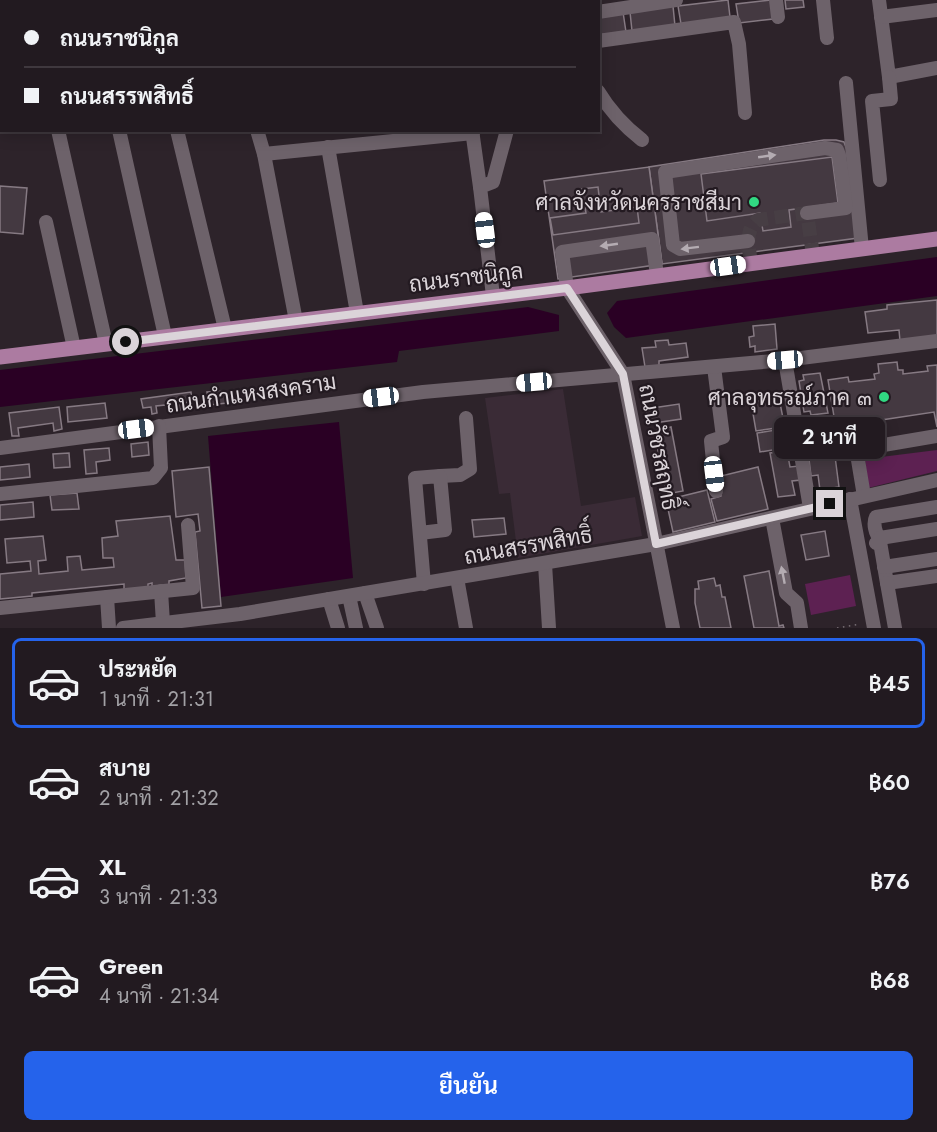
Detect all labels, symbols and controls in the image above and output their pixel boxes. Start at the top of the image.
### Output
text: ถนนราชนิกูล [60,22,179,54]
text: ถนนสรรพสิทธิ์ [60,80,194,112]
one-way arrow [758,152,777,161]
place label: ศาลจังหวัดนครราชสีมา [535,186,742,218]
marker: ศาลจังหวัดนครราชสีมา [747,195,761,209]
car [474,211,496,249]
one-way arrow [599,241,618,250]
one-way arrow [681,243,700,252]
street label: ถนนราชนิกูล [407,254,525,300]
car [709,255,747,277]
route start [112,328,139,355]
car [766,349,804,371]
street label: ถนนกำแหงสงคราม [164,365,338,421]
car [515,371,553,393]
street label: ถนนวัชรสฤทธิ์ [631,381,690,513]
place label: ศาลอุทธรณ์ภาค ๓ [708,381,872,413]
car [362,386,400,408]
marker: ศาลอุทธรณ์ภาค ๓ [877,390,891,404]
callout: 2 นาที [774,417,886,459]
car [117,418,155,440]
text: 2 นาที [802,423,857,452]
car [703,455,725,493]
route end [816,490,843,517]
street label: ถนนสรรพสิทธิ์ [461,515,595,572]
one-way arrow [778,565,787,584]
text: ประหยัด [99,653,177,685]
icon: car [27,656,81,710]
text: ฿45 [869,667,910,699]
text: 1 นาที · 21:31 [99,685,214,714]
text: สบาย [99,752,151,784]
icon: car [27,755,81,809]
text: ฿60 [869,766,910,798]
text: 2 นาที · 21:32 [99,784,219,813]
text: XL [99,851,126,883]
icon: car [27,854,81,908]
text: ฿76 [870,865,910,897]
text: 3 นาที · 21:33 [99,883,218,912]
text: Green [99,950,163,982]
icon: car [27,953,81,1007]
text: ฿68 [869,964,910,996]
text: 4 นาที · 21:34 [99,982,219,1011]
button: ยืนยัน [24,1051,913,1120]

